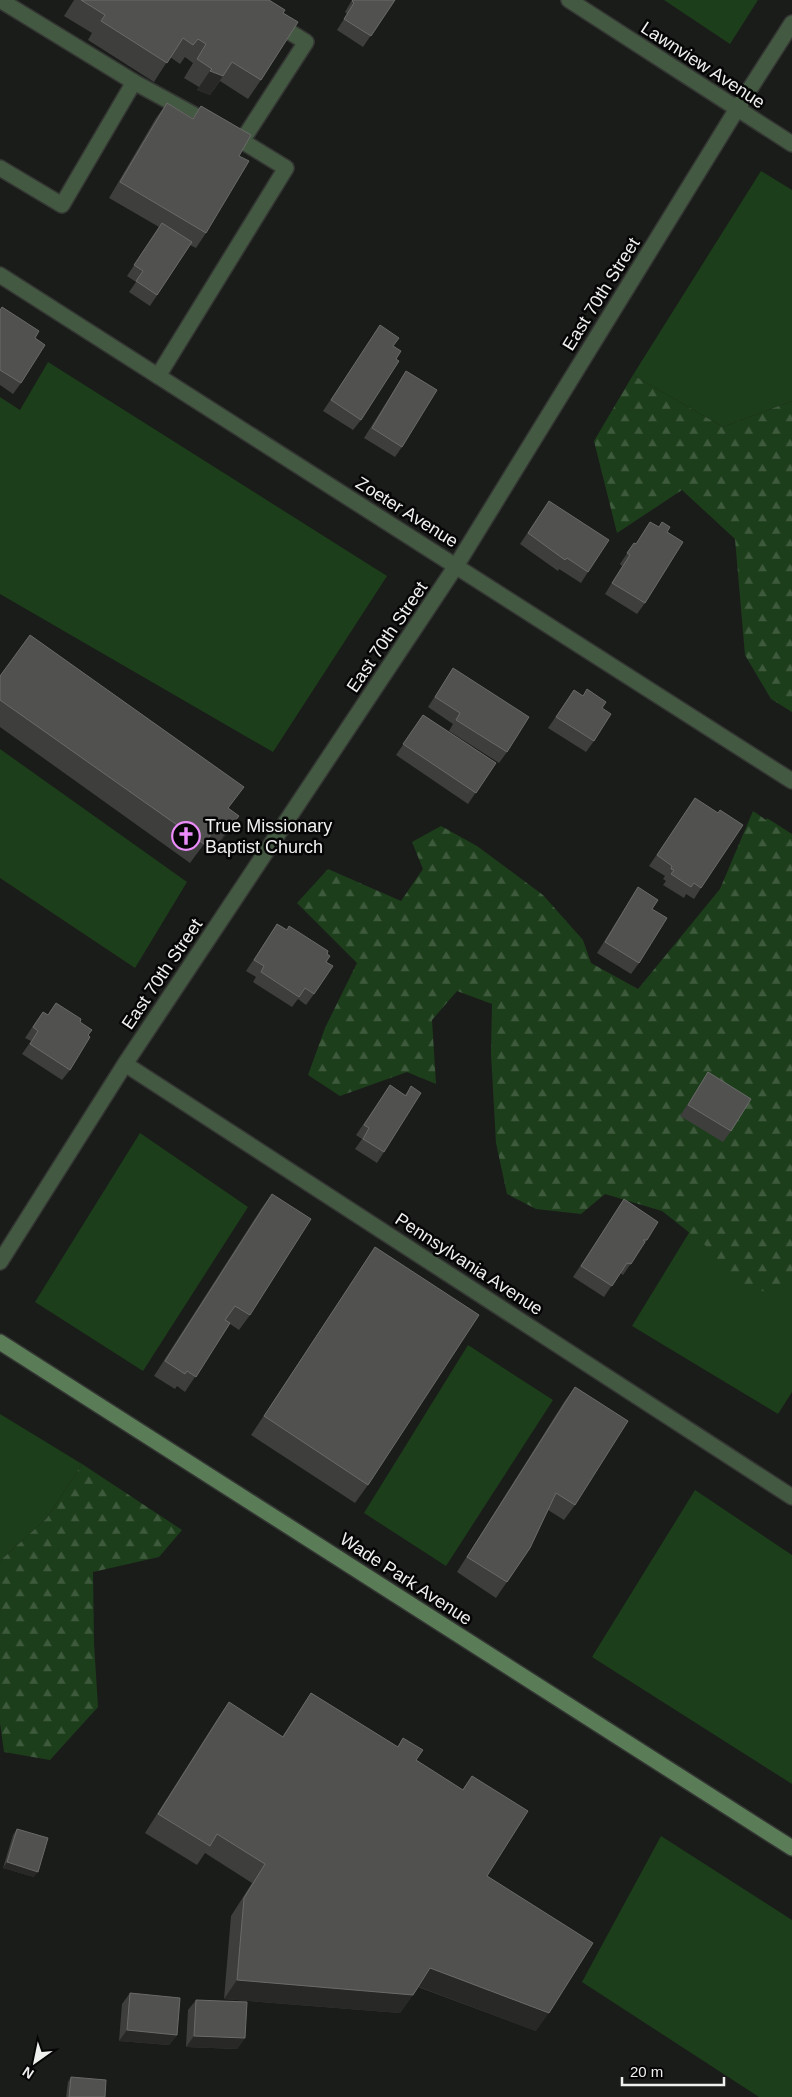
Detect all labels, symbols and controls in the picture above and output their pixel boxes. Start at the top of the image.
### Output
street label: Lawnview Avenue [637,17,769,113]
street label: East 70th Street [558,234,644,354]
street label: Zoeter Avenue [352,473,462,551]
street label: East 70th Street [343,578,431,696]
place label: True Missionary Baptist Church [205,816,332,857]
church icon: True Missionary Baptist Church [171,821,201,851]
street label: East 70th Street [118,915,206,1033]
street label: Pennsylvania Avenue [392,1209,546,1319]
street label: Wade Park Avenue [336,1529,476,1629]
north arrow [10,2037,60,2087]
scale bar [622,2054,724,2086]
text: N [19,2063,37,2082]
text: 20 m [630,2063,663,2080]

